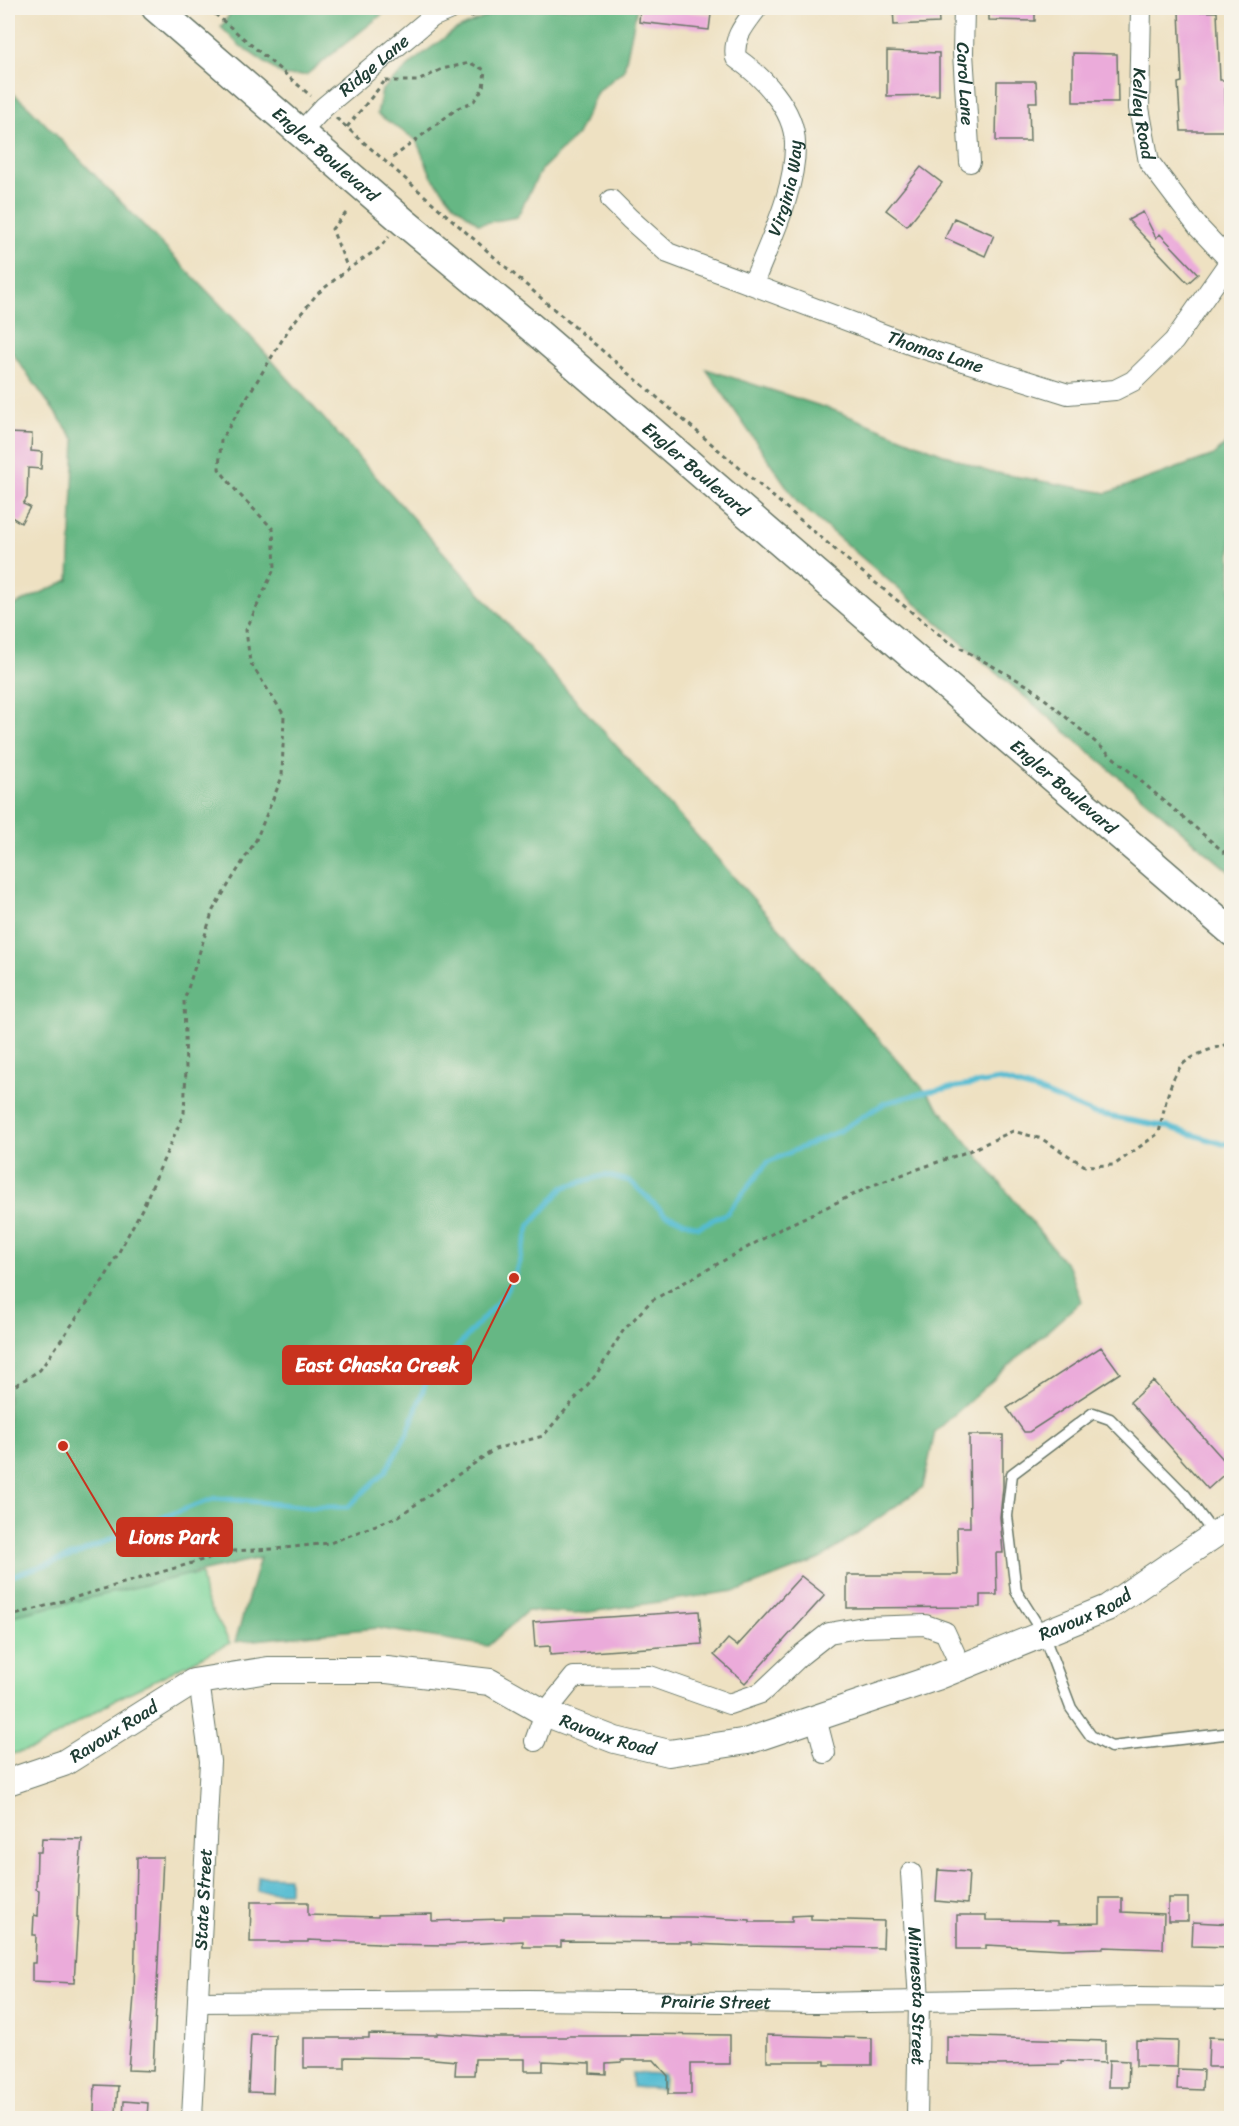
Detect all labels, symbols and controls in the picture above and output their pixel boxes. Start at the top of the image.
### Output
street label: Ridge Lane [331,26,417,105]
street label: Carol Lane [947,42,984,126]
street label: Kelley Road [1123,68,1164,164]
street label: Engler Boulevard [264,98,388,211]
street label: Virginia Way [758,139,811,241]
street label: Thomas Lane [882,321,988,383]
street label: Engler Boulevard [634,413,758,526]
street label: Engler Boulevard [1002,731,1126,844]
callout: East Chaska Creek [283,1346,471,1384]
text: East Chaska Creek [295,1348,460,1383]
callout: Lions Park [117,1518,232,1556]
text: Lions Park [129,1520,221,1555]
street label: Ravoux Road [1034,1579,1140,1650]
street label: Ravoux Road [63,1691,166,1772]
street label: Ravoux Road [555,1704,661,1766]
street label: State Street [184,1847,222,1951]
street label: Minnesota Street [898,1926,935,2065]
street label: Prairie Street [661,1985,771,2019]

